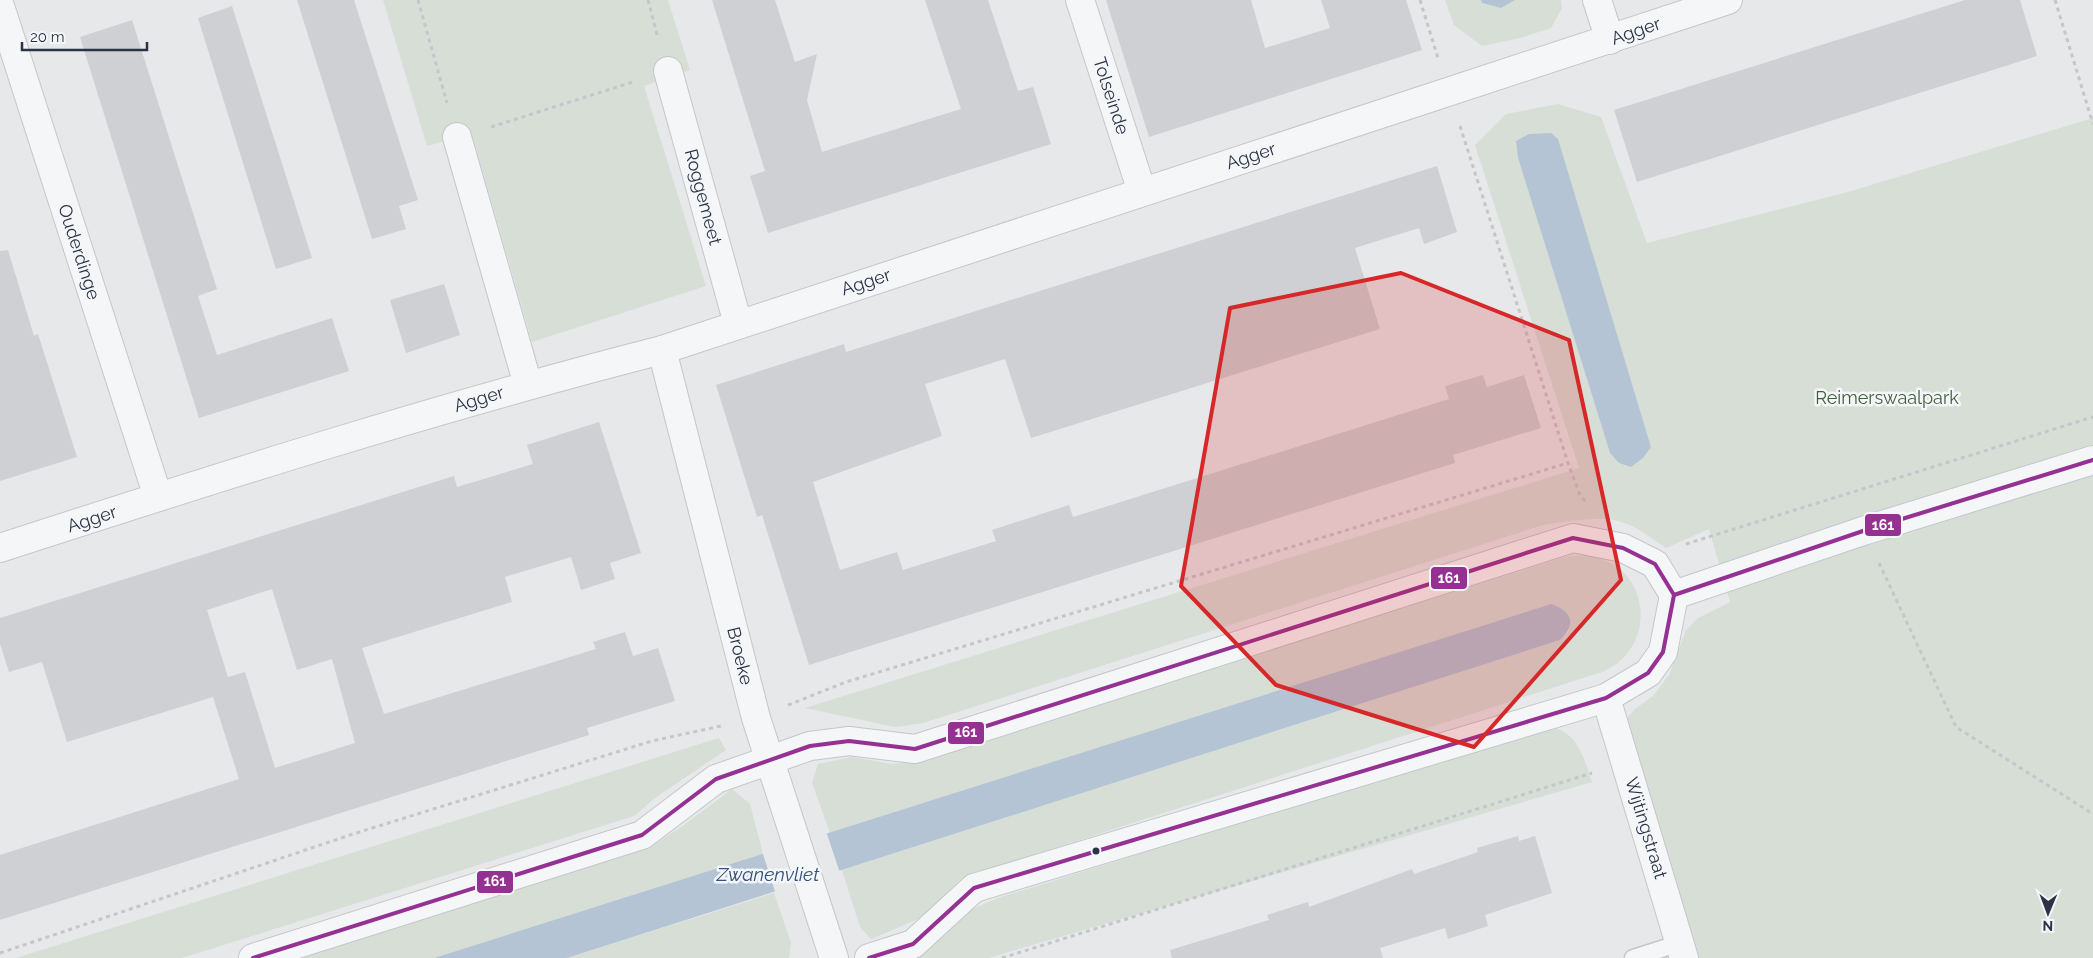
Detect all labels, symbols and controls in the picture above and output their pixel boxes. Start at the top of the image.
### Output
street label: Agger [1608,12,1664,49]
scale bar [22,20,148,52]
text: 20 m [30,28,65,46]
street label: Tolseinde [1089,55,1134,138]
street label: Agger [1223,137,1279,173]
street label: Roggemeet [681,147,726,247]
street label: Ouderdinge [54,201,105,303]
street label: Agger [838,263,894,299]
street label: Agger [451,381,507,416]
park label: Reimerswaalpark [1815,387,1959,408]
street label: Agger [64,500,120,536]
line badge: 161 [1864,513,1902,537]
text: 161 [1872,517,1894,533]
line badge: 161 [1430,566,1468,590]
text: 161 [1438,570,1460,586]
street label: Broeke [723,625,758,687]
line badge: 161 [947,721,985,745]
text: 161 [955,724,977,740]
street label: Wijtingstraat [1621,775,1672,881]
unlabelled marker [1091,846,1101,856]
water label: Zwanenvliet [716,863,820,885]
line badge: 161 [476,870,514,894]
text: 161 [484,873,506,889]
north arrow [2023,888,2073,938]
text: N [2042,918,2053,934]

